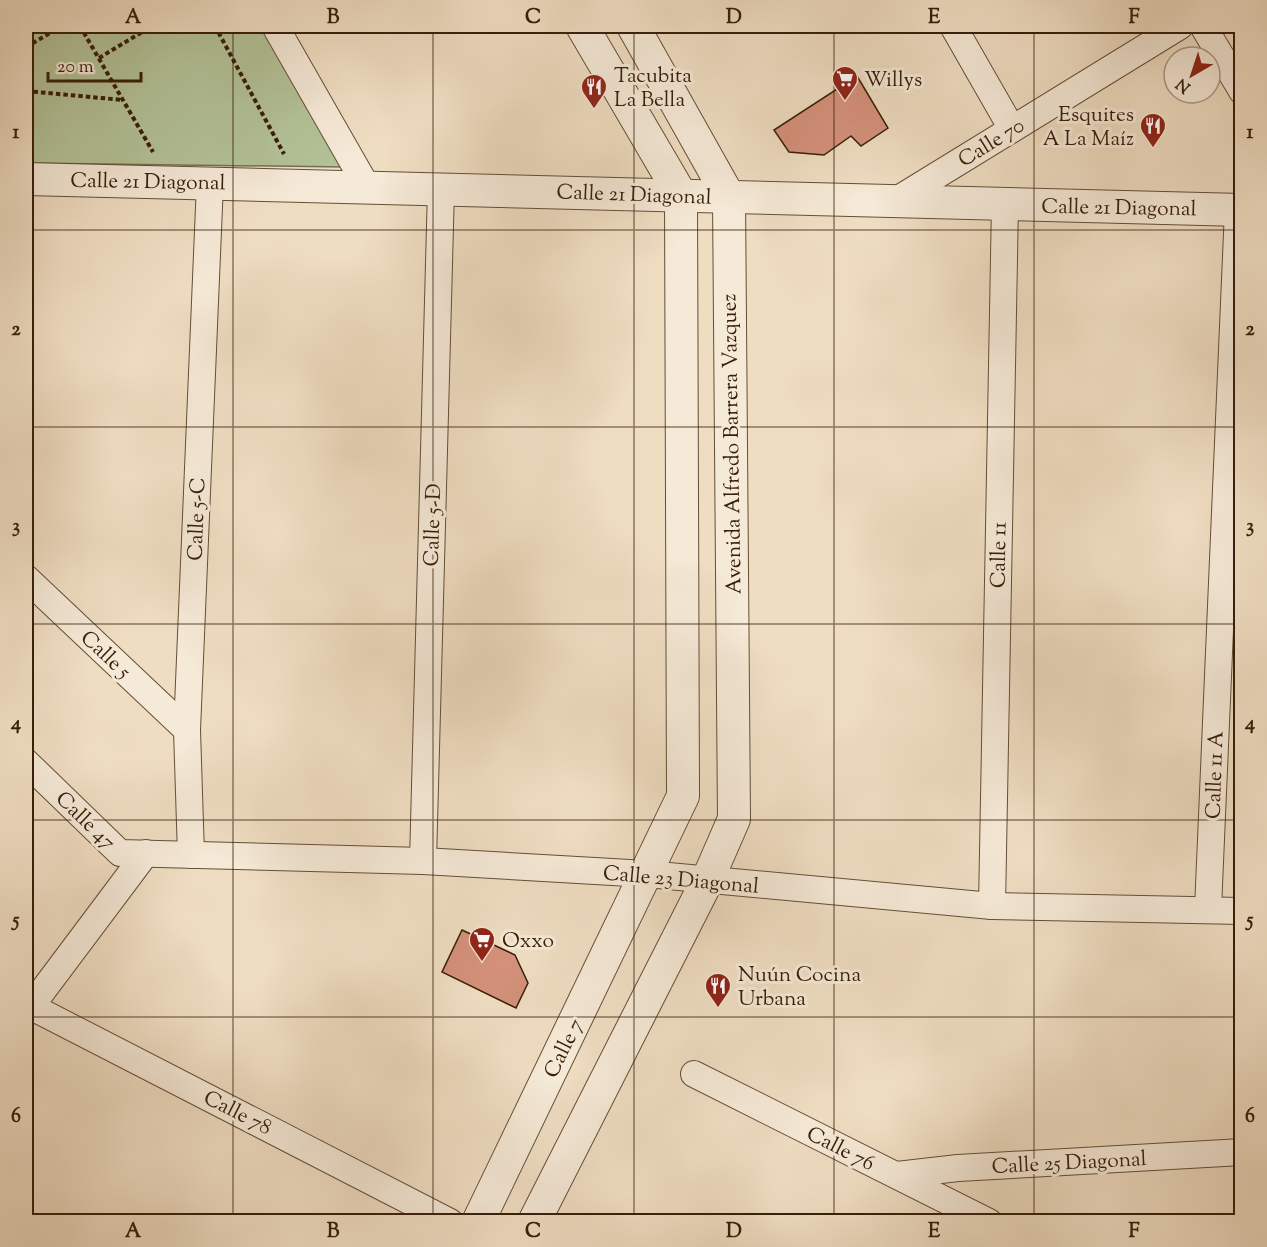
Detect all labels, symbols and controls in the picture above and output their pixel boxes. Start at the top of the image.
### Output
text: A [125,4,142,33]
text: B [327,4,340,33]
text: C [525,4,541,33]
text: D [726,4,742,33]
text: E [928,4,941,33]
text: F [1128,4,1140,33]
scale bar [48,45,141,83]
north arrow [1162,45,1222,105]
text: 20 m [57,55,94,81]
place label: Tacubita La Bella [614,62,692,116]
supermarket icon: Willys [830,64,860,102]
place label: Willys [864,66,922,96]
restaurant icon: Tacubita La Bella [579,72,609,110]
text: N [1172,72,1196,98]
place label: Esquites A La Maíz [1043,101,1134,155]
restaurant icon: Esquites A La Maíz [1138,111,1168,149]
street label: Calle 70 [953,112,1031,176]
text: 1 [13,119,20,148]
text: 1 [1247,119,1254,148]
street label: Calle 21 Diagonal [70,167,226,199]
street label: Calle 21 Diagonal [556,178,712,214]
street label: Calle 21 Diagonal [1041,193,1197,225]
street label: Avenida Alfredo Barrera Vazquez [715,293,751,595]
text: 2 [11,316,21,345]
text: 2 [1245,316,1255,345]
street label: Calle 5-C [182,477,214,561]
street label: Calle 5-D [418,483,450,567]
text: 3 [12,513,20,542]
text: 3 [1246,513,1254,542]
street label: Calle 11 [984,522,1016,588]
street label: Calle 5 [73,624,137,687]
text: 4 [10,710,21,739]
text: 4 [1244,710,1255,739]
street label: Calle 11 A [1199,731,1233,820]
street label: Calle 47 [48,785,122,858]
street label: Calle 23 Diagonal [602,859,760,903]
text: 5 [11,907,20,936]
text: 5 [1245,907,1254,936]
supermarket icon: Oxxo [467,925,497,963]
place label: Oxxo [502,927,554,957]
place label: Nuún Cocina Urbana [738,961,861,1015]
restaurant icon: Nuún Cocina Urbana [703,971,733,1009]
street label: Calle 7 [538,1014,592,1084]
street label: Calle 78 [198,1084,276,1144]
text: 6 [11,1103,21,1132]
text: 6 [1245,1103,1255,1132]
street label: Calle 76 [801,1120,879,1180]
street label: Calle 25 Diagonal [991,1145,1147,1183]
text: A [125,1218,142,1247]
text: B [327,1218,340,1247]
text: C [525,1218,541,1247]
text: D [726,1218,742,1247]
text: E [928,1218,941,1247]
text: F [1128,1218,1140,1247]

